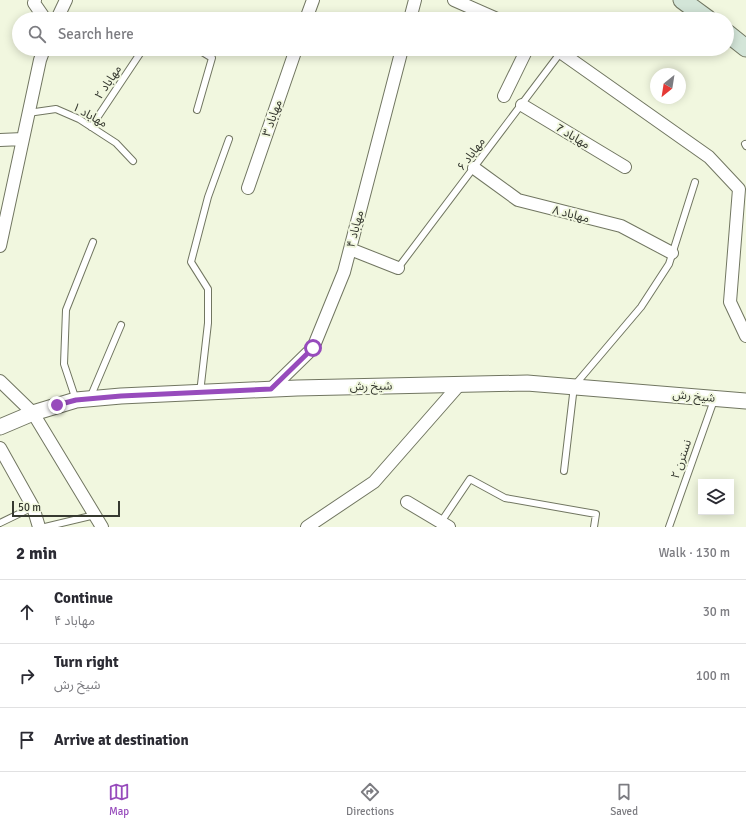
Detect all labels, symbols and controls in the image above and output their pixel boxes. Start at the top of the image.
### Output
search box [12,12,734,56]
icon: search [26,23,48,45]
text: Search here [58,25,134,43]
street label: مهاباد ۲ [92,62,125,102]
north arrow [650,68,686,104]
street label: مهاباد ۳ [259,98,286,138]
street label: مهاباد ۱ [70,100,110,131]
street label: مهاباد 7 [553,120,593,153]
street label: مهاباد ۶ [454,135,489,174]
street label: مهاباد ۸ [551,203,591,226]
street label: مهاباد ۴ [344,209,367,249]
route start [304,339,322,357]
street label: شیخ رش [349,379,393,395]
street label: شیخ رش [672,387,716,407]
route end [48,396,66,414]
street label: نسترن ۲ [668,438,695,481]
map controls [698,479,734,515]
button: layers [698,479,734,515]
scale bar [12,499,120,518]
text: 50 m [18,501,41,514]
text: 2 min [16,543,57,564]
text: Walk · 130 m [659,545,730,561]
text: Continue [54,589,113,607]
icon: ahead [16,601,38,623]
text: 30 m [703,604,730,620]
text: مهاباد ۴ [54,613,95,629]
text: Turn right [54,653,119,671]
icon: right [16,665,38,687]
text: 100 m [696,668,730,684]
text: شیخ رش [54,677,100,693]
icon: arrive [16,729,38,751]
text: Arrive at destination [54,731,189,749]
tab: Map [108,781,130,818]
tab: Directions [346,781,394,818]
tab: Saved [610,781,638,818]

